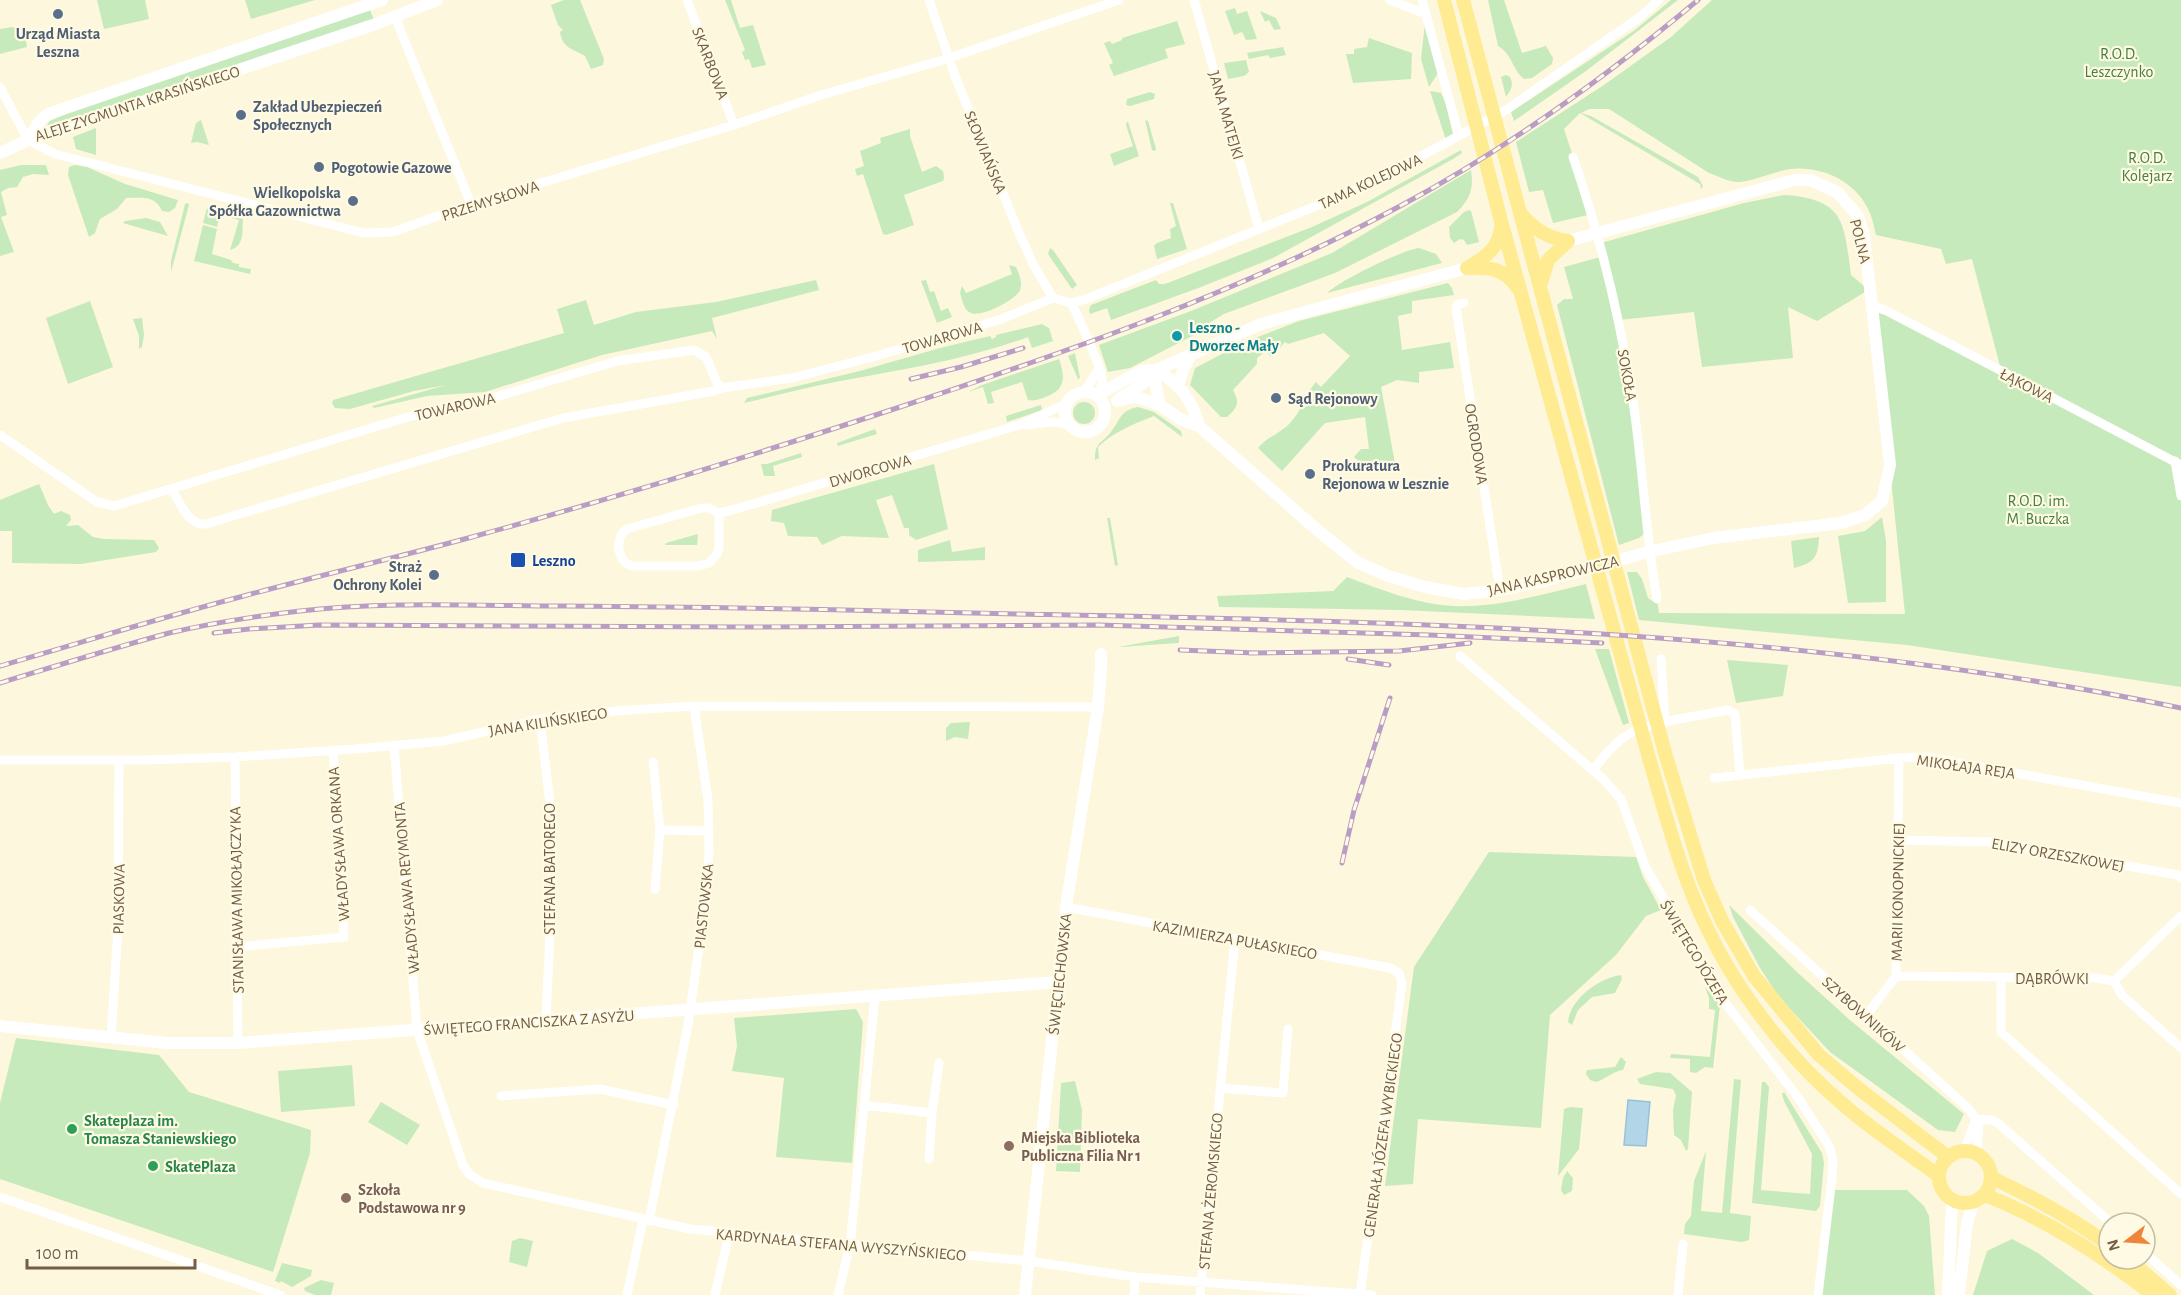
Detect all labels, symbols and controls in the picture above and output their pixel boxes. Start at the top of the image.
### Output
marker: Urząd Miasta Leszna [51,7,65,21]
street label: SKARBOWA [689,25,731,102]
place label: Urząd Miasta Leszna [16,26,101,60]
park label: R.O.D. Leszczynko [2085,46,2154,81]
street label: ALEJE ZYGMUNTA KRASIŃSKIEGO [32,61,242,145]
street label: JANA MATEJKI [1206,69,1246,161]
place label: Zakład Ubezpieczeń Społecznych [253,99,382,134]
marker: Zakład Ubezpieczeń Społecznych [234,108,248,122]
street label: SŁOWIAŃSKA [961,108,1011,196]
park label: R.O.D. Kolejarz [2122,150,2173,185]
street label: TAMA KOLEJOWA [1317,151,1424,213]
marker: Pogotowie Gazowe [312,160,326,174]
place label: Pogotowie Gazowe [331,160,452,176]
street label: PRZEMYSŁOWA [440,178,541,224]
place label: Wielkopolska Spółka Gazownictwa [209,185,341,219]
marker: Wielkopolska Spółka Gazownictwa [346,194,360,208]
street label: POLNA [1847,217,1873,265]
street label: TOWAROWA [901,319,984,357]
place label: Leszno - Dworzec Mały [1189,320,1280,355]
marker: Leszno - Dworzec Mały [1170,329,1184,343]
street label: SOKOŁA [1615,348,1639,402]
street label: ŁĄKOWA [1997,366,2056,406]
street label: TOWAROWA [413,390,497,424]
marker: Sąd Rejonowy [1269,391,1283,405]
place label: Sąd Rejonowy [1288,391,1378,408]
street label: OGRODOWA [1462,402,1490,486]
street label: DWORCOWA [828,452,913,490]
place label: Prokuratura Rejonowa w Lesznie [1322,458,1450,493]
marker: Prokuratura Rejonowa w Lesznie [1303,467,1317,481]
park label: R.O.D. im. M. Buczka [2007,493,2069,527]
marker: Leszno [509,551,527,569]
place label: Leszno [532,553,576,569]
street label: JANA KASPROWICZA [1486,553,1620,599]
place label: Straż Ochrony Kolei [333,559,422,594]
marker: Straż Ochrony Kolei [427,568,441,582]
street label: JANA KILIŃSKIEGO [487,703,609,739]
street label: MIKOŁAJA REJA [1916,752,2016,782]
street label: WŁADYSŁAWA ORKANA [326,766,352,922]
street label: WŁADYSŁAWA REYMONTA [392,801,422,975]
street label: STEFANA BATOREGO [542,803,558,935]
street label: STANISŁAWA MIKOŁAJCZYKA [227,806,247,994]
street label: MARII KONOPNICKIEJ [1889,823,1907,961]
street label: ELIZY ORZESZKOWEJ [1990,835,2126,875]
street label: PIASKOWA [110,863,128,935]
street label: PIASTOWSKA [692,863,716,950]
street label: ŚWIĘTEGO JÓZEFA [1657,896,1734,1007]
street label: ŚWIĘCIECHOWSKA [1043,912,1074,1036]
street label: KAZIMIERZA PUŁASKIEGO [1151,918,1318,962]
street label: DĄBRÓWKI [2015,969,2089,987]
street label: SZYBOWNIKÓW [1819,972,1910,1056]
street label: ŚWIĘTEGO FRANCISZKA Z ASYŻU [423,1005,635,1038]
street label: GENERAŁA JÓZEFA WYBICKIEGO [1359,1032,1405,1238]
street label: STEFANA ŻEROMSKIEGO [1194,1112,1226,1270]
place label: Skateplaza im. Tomasza Staniewskiego [84,1113,236,1147]
marker: Skateplaza im. Tomasza Staniewskiego [65,1122,79,1136]
place label: Miejska Biblioteka Publiczna Filia Nr 1 [1021,1130,1141,1164]
marker: Miejska Biblioteka Publiczna Filia Nr 1 [1002,1139,1016,1153]
marker: SkatePlaza [146,1159,160,1173]
place label: SkatePlaza [165,1159,236,1175]
place label: Szkoła Podstawowa nr 9 [358,1182,466,1216]
marker: Szkoła Podstawowa nr 9 [339,1191,353,1205]
north arrow [2097,1211,2157,1271]
street label: KARDYNAŁA STEFANA WYSZYŃSKIEGO [715,1224,967,1264]
scale bar [27,1232,195,1270]
text: N [2104,1237,2123,1253]
text: 100 m [36,1245,79,1263]

